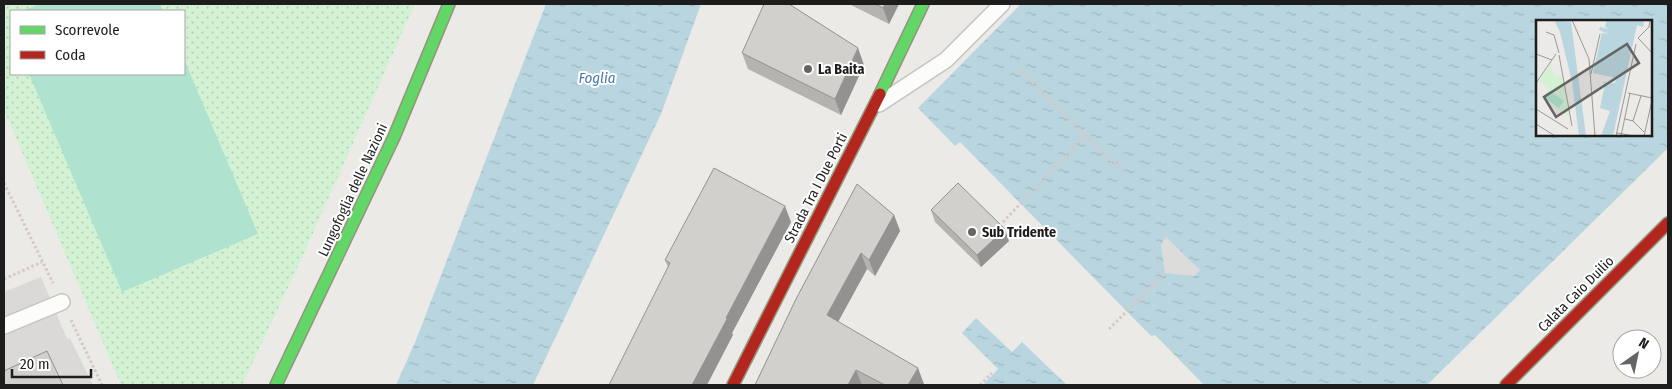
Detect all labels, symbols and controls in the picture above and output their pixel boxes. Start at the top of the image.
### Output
legend [10,10,185,75]
inset map [1536,20,1652,136]
text: Scorrevole [55,21,120,39]
text: Coda [55,46,86,64]
place label: La Baita [818,61,865,78]
marker: La Baita [802,63,814,75]
water label: Foglia [578,69,616,87]
street label: Lungofoglia delle Nazioni [315,121,391,259]
street label: Strada Tra I Due Porti [781,130,851,246]
place label: Sub Tridente [982,224,1056,241]
marker: Sub Tridente [966,226,978,238]
street label: Calata Caio Duilio [1534,252,1618,336]
north arrow [1612,329,1662,379]
text: N [1636,334,1652,353]
scale bar [12,346,91,378]
text: 20 m [20,355,50,373]

